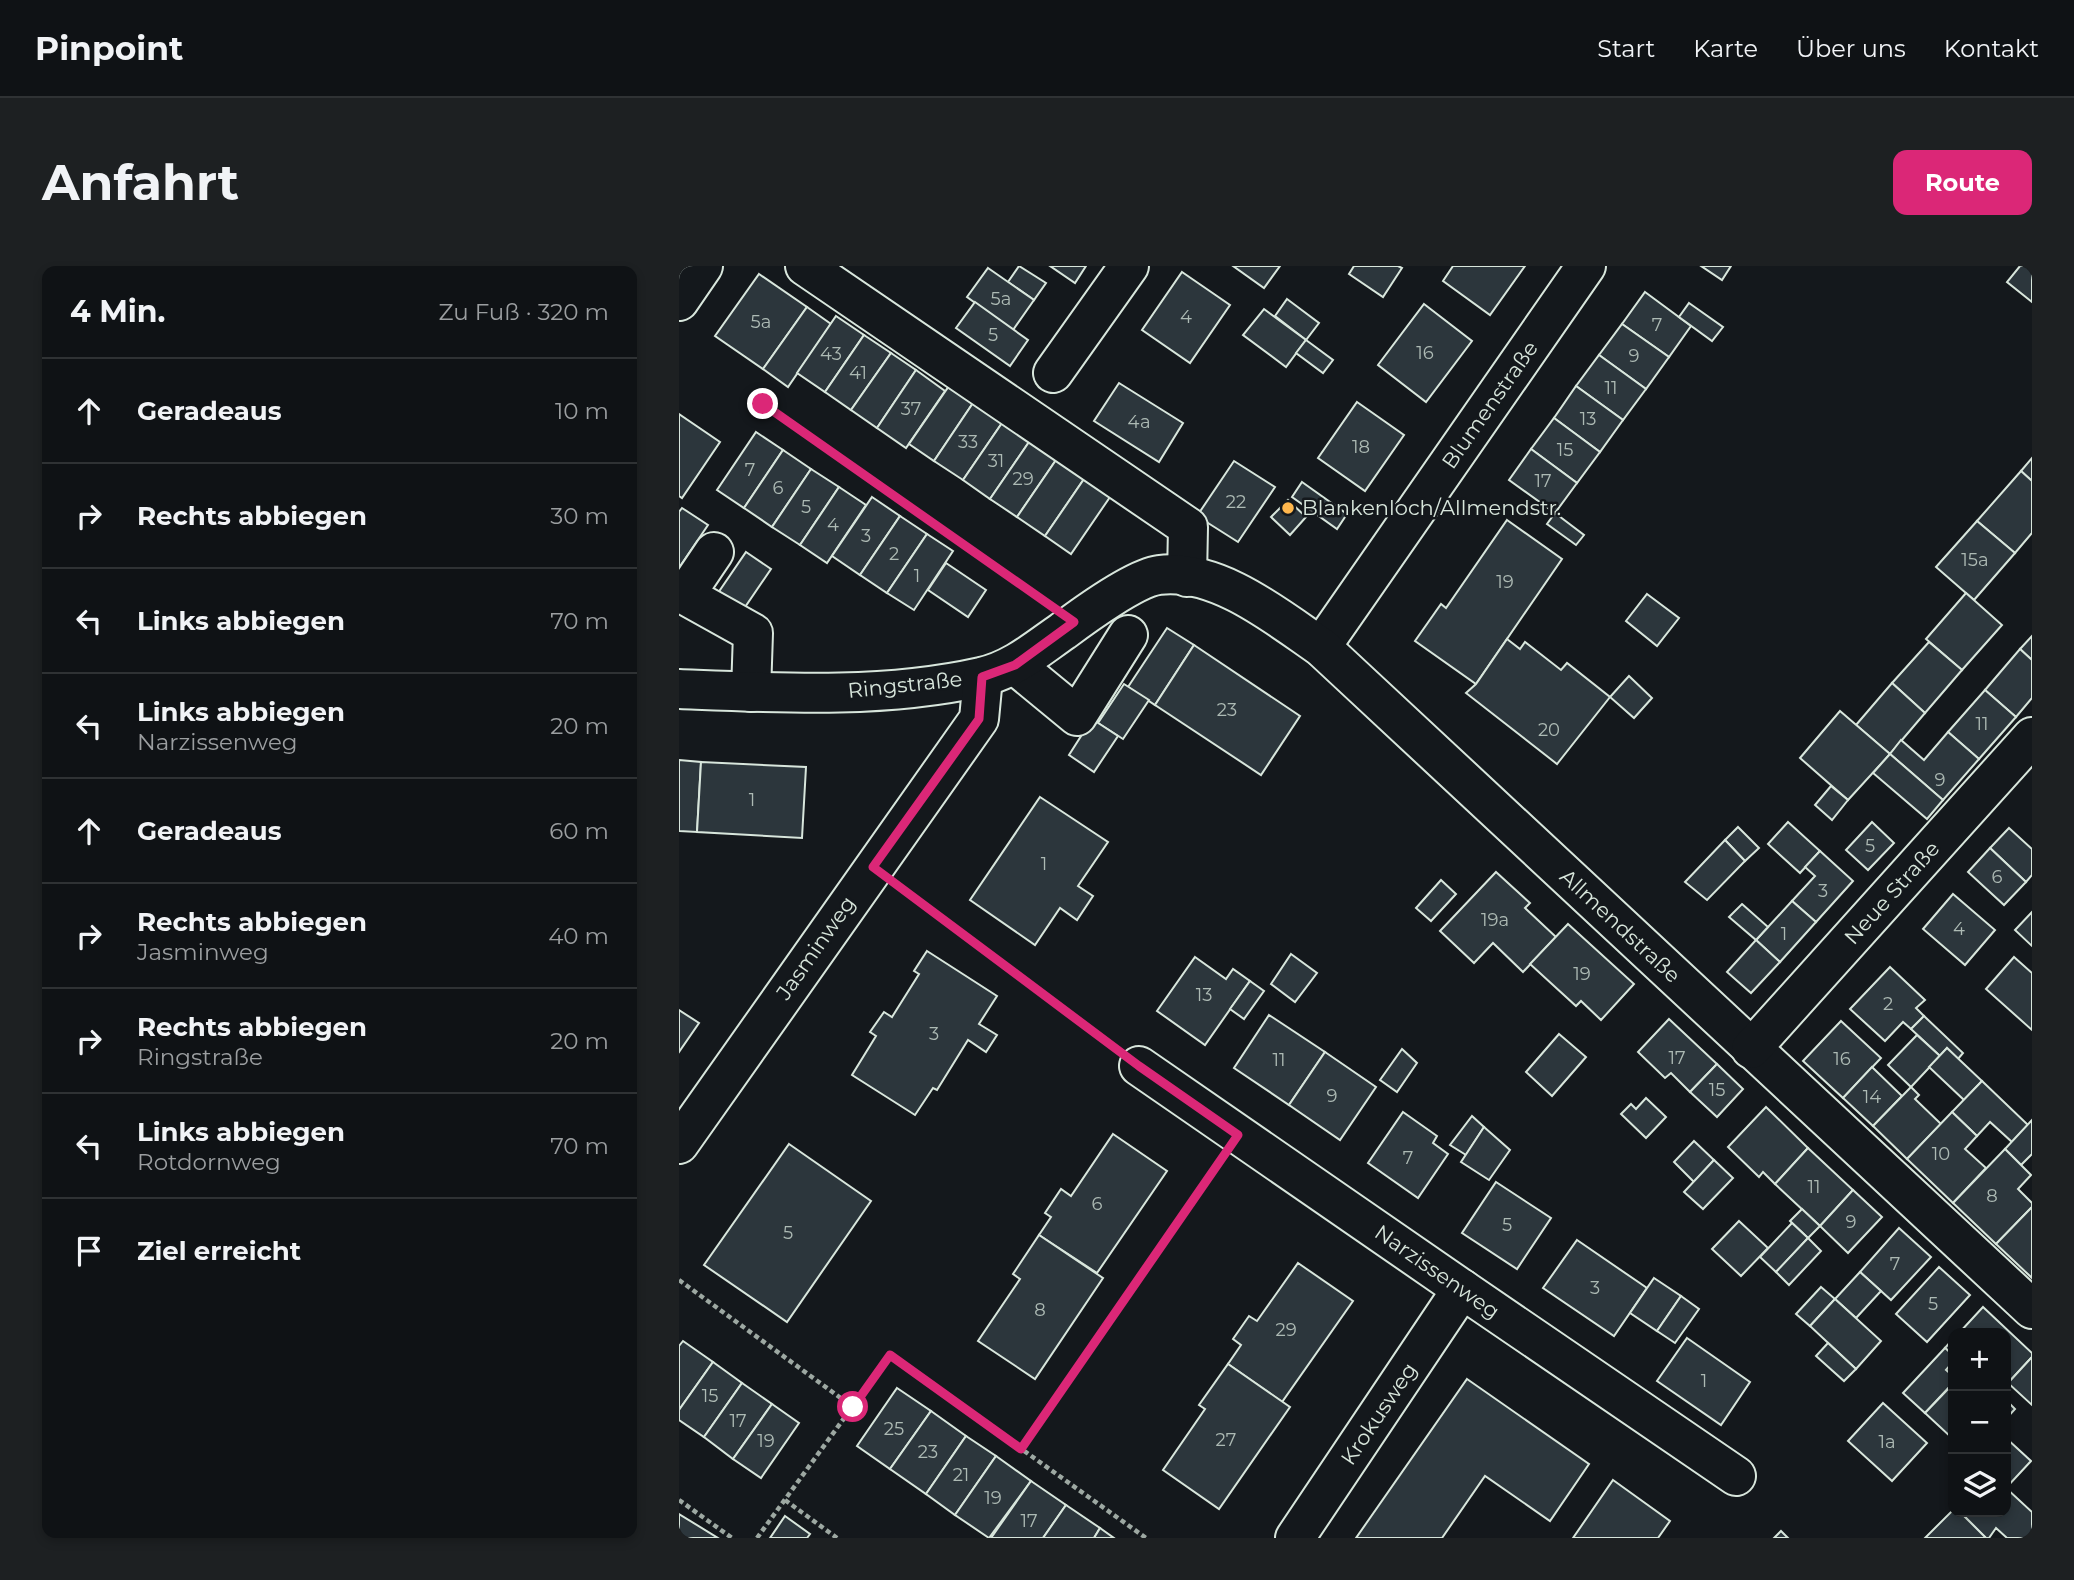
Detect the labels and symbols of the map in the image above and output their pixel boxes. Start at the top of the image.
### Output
house number: 5a [991,288,1011,310]
house number: 4 [1180,306,1192,328]
house number: 5a [751,311,771,333]
house number: 7 [1652,314,1662,336]
house number: 5 [988,324,998,346]
street label: Blumenstraße [1436,336,1543,473]
house number: 16 [1416,342,1434,364]
house number: 43 [820,343,842,365]
house number: 9 [1629,345,1640,367]
house number: 41 [849,362,867,384]
house number: 11 [1605,377,1618,399]
route end [747,388,778,419]
house number: 37 [901,398,921,420]
house number: 13 [1580,408,1596,430]
house number: 4a [1127,411,1151,433]
house number: 33 [958,431,978,453]
house number: 18 [1352,436,1370,458]
house number: 15 [1557,439,1573,461]
house number: 31 [988,450,1004,472]
house number: 7 [745,459,755,481]
house number: 29 [1012,468,1034,490]
house number: 17 [1534,470,1552,492]
house number: 6 [773,477,784,499]
house number: 22 [1226,491,1246,513]
place label: Blankenloch/Allmendstr. [1302,495,1561,520]
house number: 5 [801,496,811,518]
marker: Blankenloch/Allmendstr. [1280,500,1296,516]
house number: 4 [827,514,839,536]
house number: 3 [861,525,871,547]
house number: 2 [889,543,899,565]
house number: 15a [1961,549,1989,571]
house number: 1 [914,565,920,587]
house number: 19 [1496,571,1514,593]
street label: Ringstraße [847,666,963,703]
house number: 23 [1217,699,1237,721]
house number: 11 [1976,713,1989,735]
house number: 20 [1538,719,1560,741]
house number: 9 [1935,769,1946,791]
house number: 1 [749,789,755,811]
house number: 5 [1865,835,1875,857]
street label: Neue Straße [1839,836,1944,949]
house number: 1 [1041,853,1047,875]
street label: Allmendstraße [1555,864,1686,988]
house number: 6 [1992,866,2003,888]
house number: 3 [1818,880,1828,902]
street label: Jasminweg [770,891,860,1005]
house number: 19a [1481,909,1509,931]
house number: 4 [1953,918,1965,940]
house number: 1 [1781,923,1787,945]
house number: 19 [1573,963,1591,985]
house number: 13 [1196,984,1212,1006]
house number: 2 [1883,993,1893,1015]
house number: 3 [929,1023,939,1045]
house number: 17 [1668,1047,1686,1069]
house number: 16 [1833,1048,1851,1070]
house number: 11 [1273,1049,1286,1071]
house number: 15 [1709,1079,1725,1101]
house number: 9 [1327,1085,1338,1107]
house number: 14 [1863,1086,1881,1108]
house number: 10 [1932,1143,1950,1165]
house number: 7 [1403,1147,1413,1169]
house number: 11 [1808,1176,1821,1198]
house number: 8 [1986,1185,1998,1207]
house number: 6 [1092,1193,1103,1215]
house number: 9 [1846,1211,1857,1233]
house number: 5 [1502,1214,1512,1236]
street label: Narzissenweg [1370,1219,1505,1324]
house number: 5 [783,1222,793,1244]
house number: 7 [1890,1253,1900,1275]
house number: 3 [1590,1277,1600,1299]
house number: 5 [1928,1293,1938,1315]
house number: 8 [1034,1299,1046,1321]
house number: 29 [1275,1319,1297,1341]
street label: Krokusweg [1335,1358,1422,1470]
house number: 1 [1701,1370,1707,1392]
house number: 15 [702,1385,718,1407]
route start [837,1391,868,1422]
house number: 17 [729,1410,747,1432]
house number: 25 [884,1418,904,1440]
house number: 27 [1216,1429,1236,1451]
house number: 19 [757,1430,775,1452]
house number: 1a [1878,1431,1896,1453]
house number: 23 [918,1441,938,1463]
house number: 21 [953,1464,969,1486]
house number: 19 [984,1487,1002,1509]
house number: 17 [1020,1510,1038,1532]

